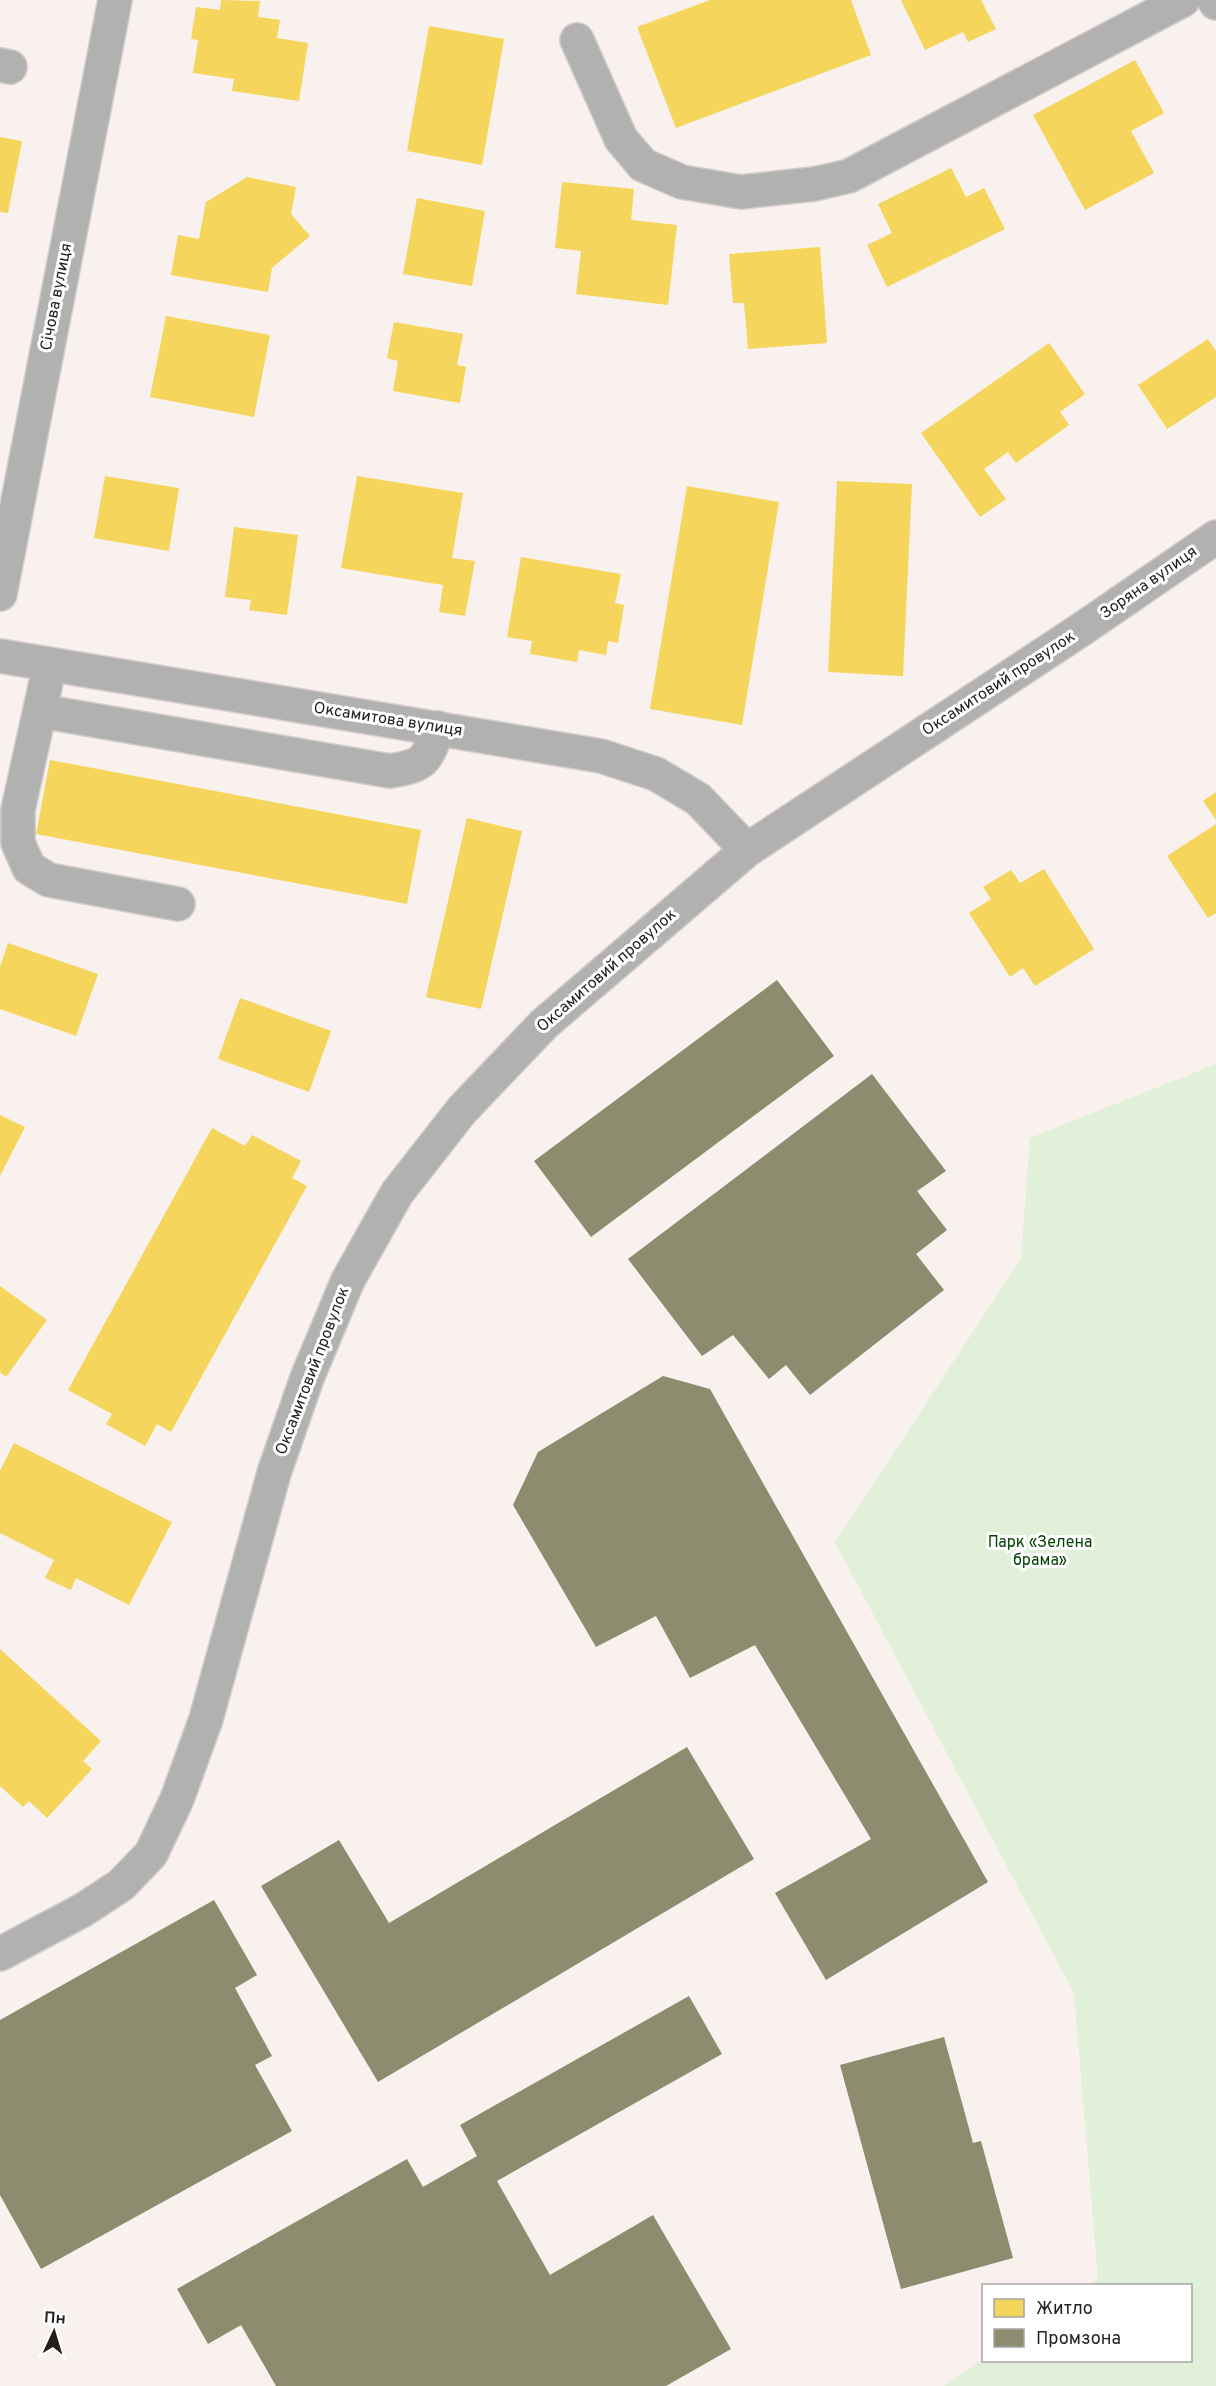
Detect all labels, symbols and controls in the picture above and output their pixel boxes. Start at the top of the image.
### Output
street label: Січова вулиця [37,242,77,352]
street label: Зоряна вулиця [1097,542,1201,624]
street label: Оксамитовий провулок [919,627,1079,741]
street label: Оксамитова вулиця [312,698,464,742]
street label: Оксамитовий провулок [533,905,681,1037]
street label: Оксамитовий провулок [272,1284,354,1458]
park label: Парк «Зелена брама» [988,1533,1092,1571]
legend [982,2284,1192,2362]
text: Житло [1036,2298,1093,2321]
north arrow [24,2302,84,2362]
text: Пн [43,2308,66,2330]
text: Промзона [1036,2328,1121,2351]

